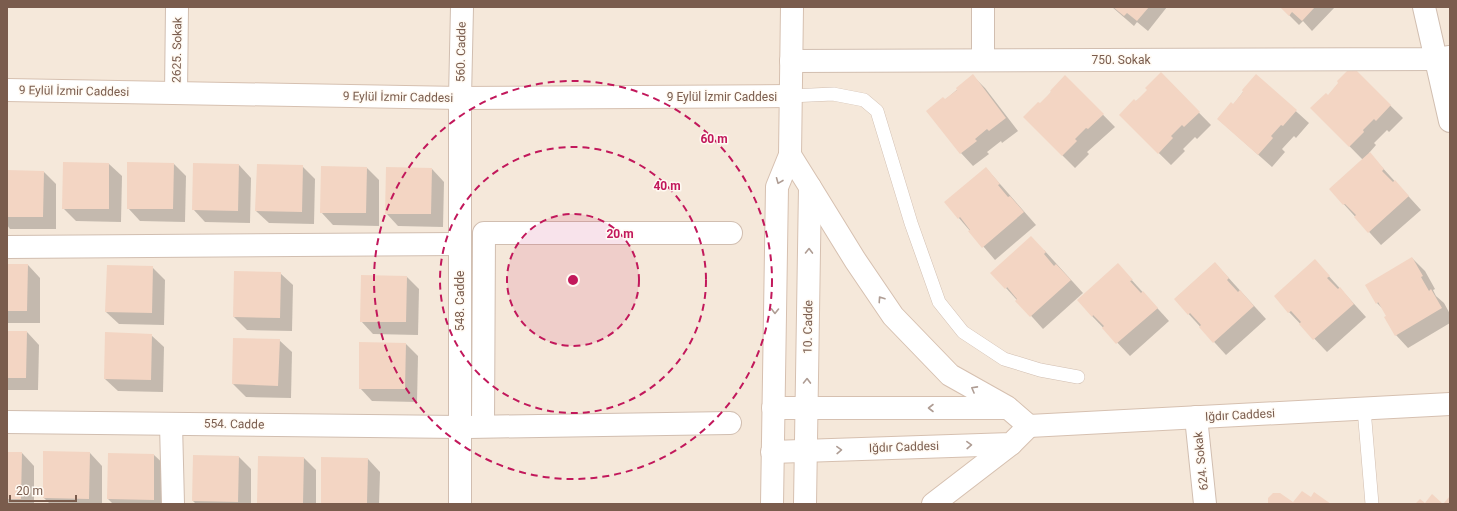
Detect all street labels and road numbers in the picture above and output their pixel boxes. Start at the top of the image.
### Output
street label: 2625. Sokak [169,16,185,83]
street label: 560. Cadde [453,22,469,82]
street label: 750. Sokak [1091,53,1151,67]
street label: 9 Eylül İzmir Caddesi [19,82,129,99]
street label: 9 Eylül İzmir Caddesi [343,88,453,105]
street label: 9 Eylül İzmir Caddesi [667,89,777,104]
street label: 548. Cadde [453,271,467,331]
street label: 10. Cadde [801,300,815,354]
street label: Iğdır Caddesi [1205,406,1275,424]
street label: 554. Cadde [204,416,264,432]
street label: 624. Sokak [1191,430,1211,491]
street label: Iğdır Caddesi [869,439,939,455]

